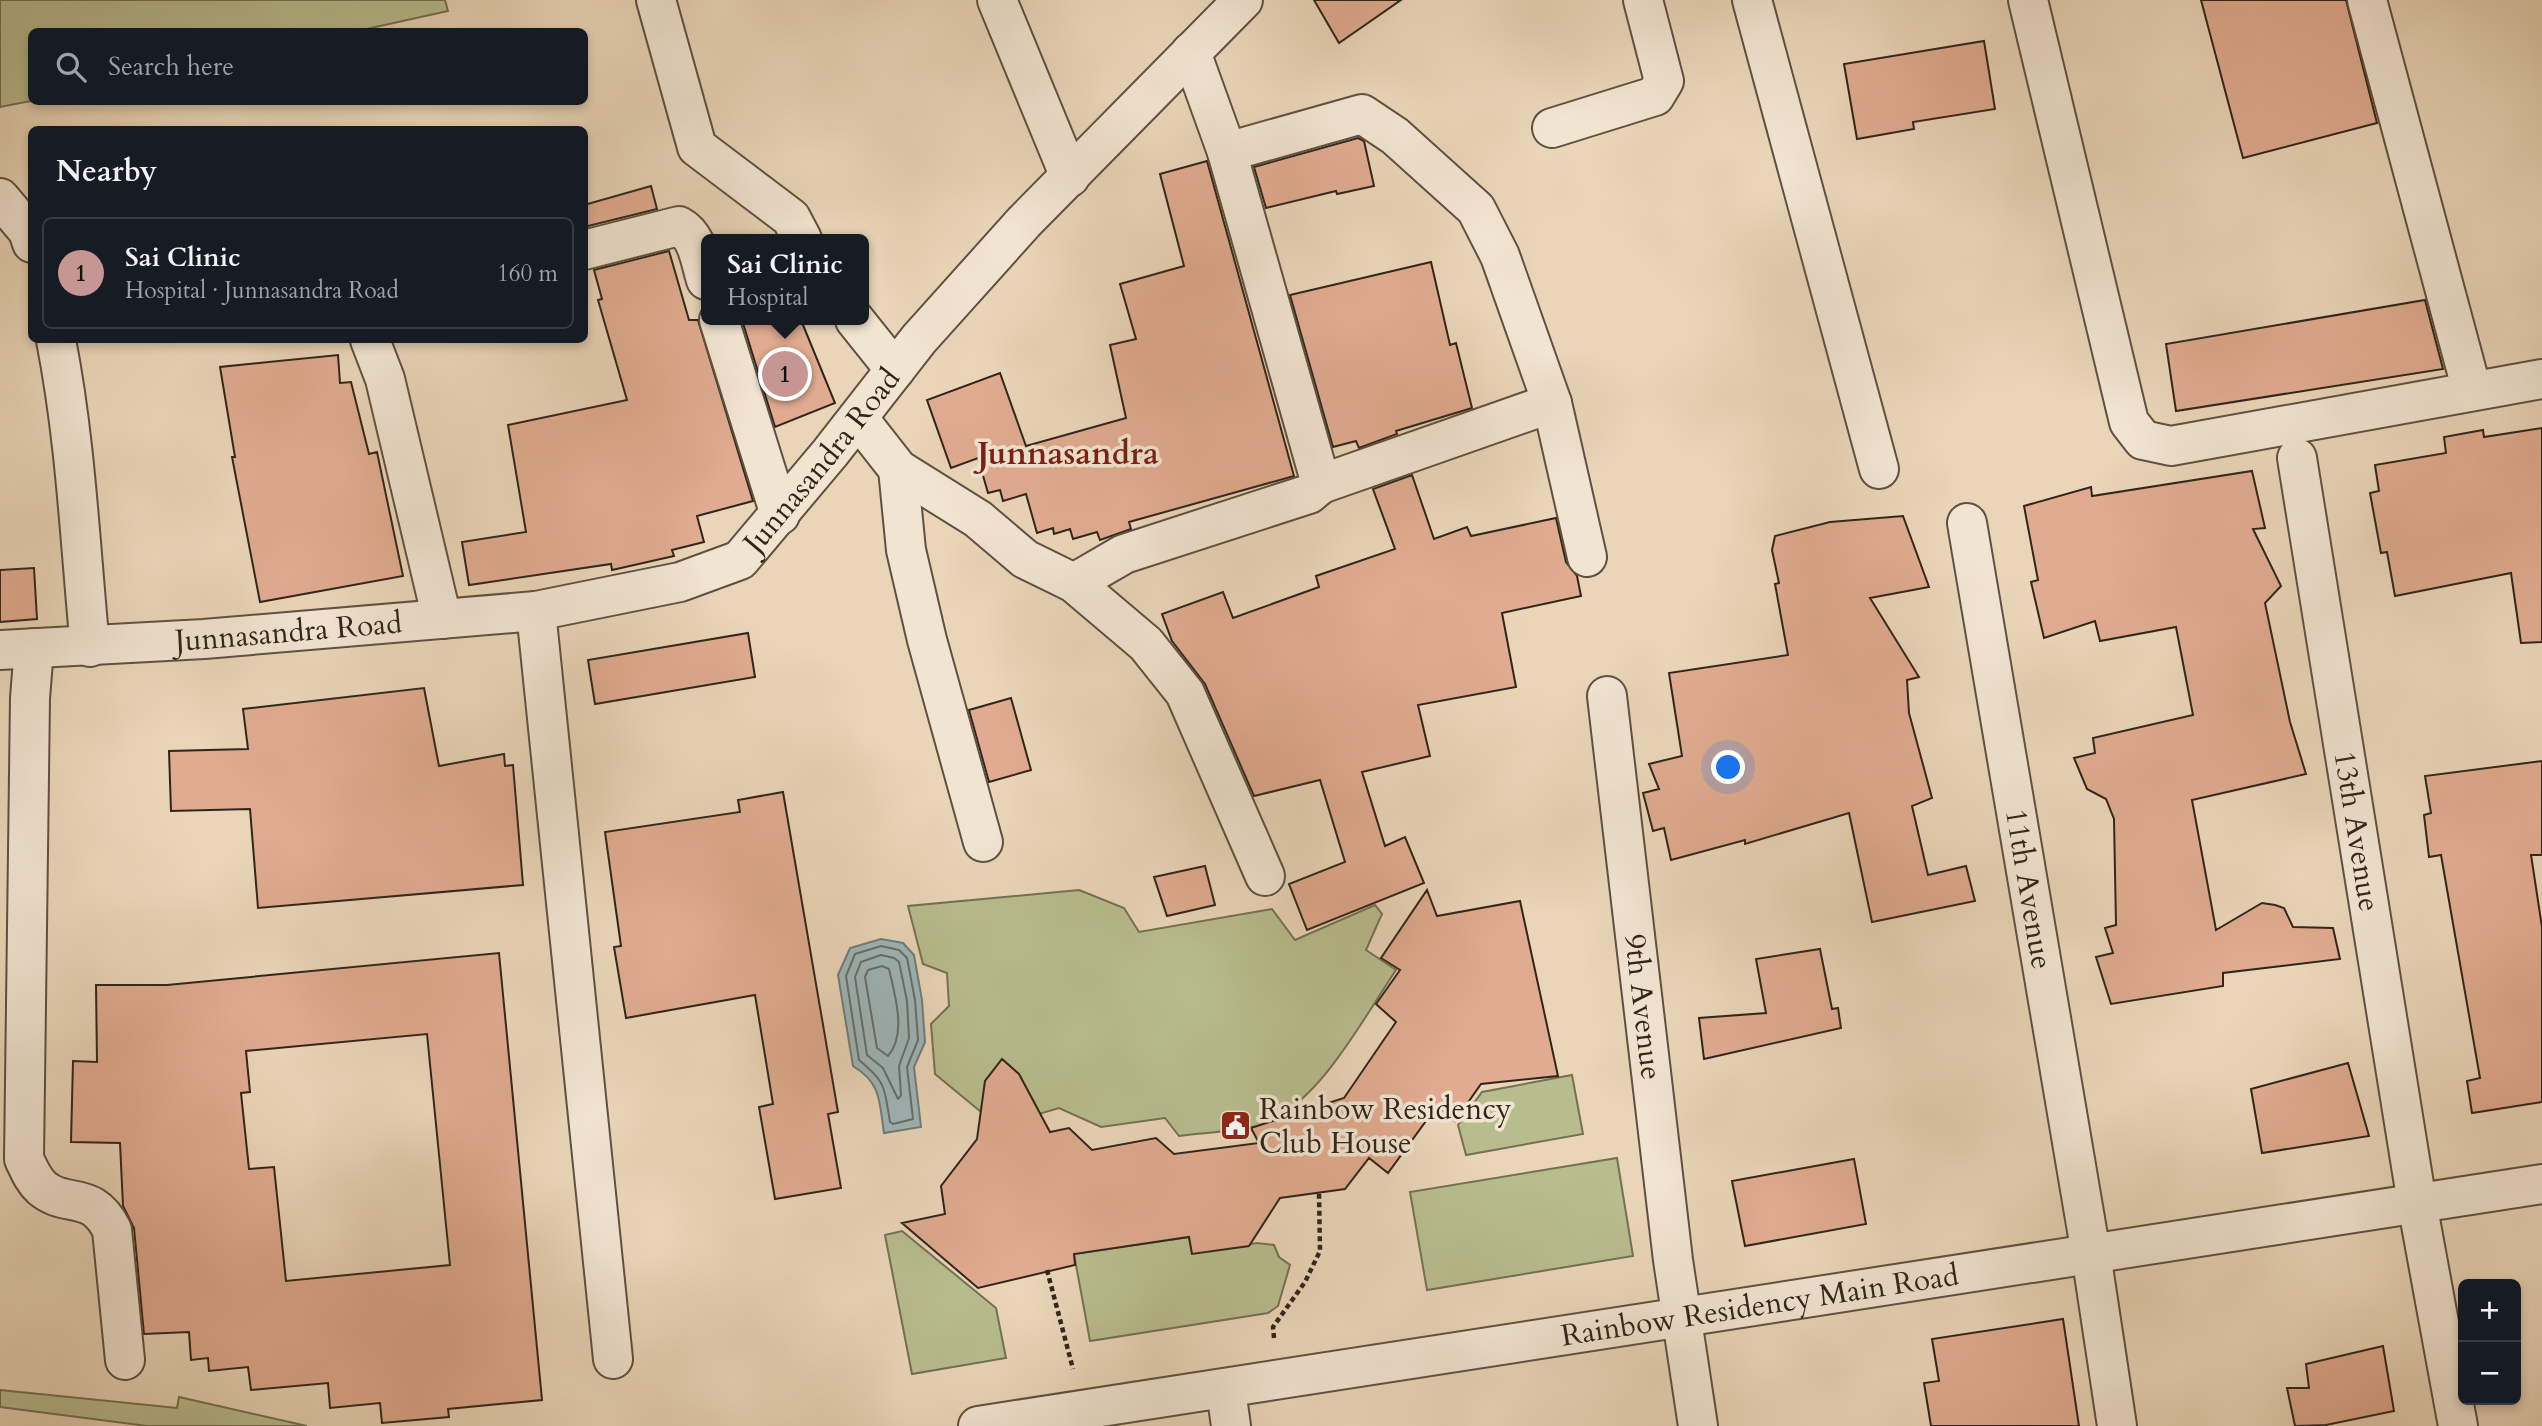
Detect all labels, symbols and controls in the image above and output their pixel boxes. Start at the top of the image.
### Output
search box [28,28,588,105]
icon: search [52,48,90,86]
text: Search here [108,49,234,84]
text: Nearby [56,151,157,192]
popup [701,234,869,325]
text: Sai Clinic [125,240,241,275]
text: Sai Clinic [727,247,843,282]
text: 1 [75,258,87,289]
text: 160 m [497,258,558,289]
text: Hospital · Junnasandra Road [125,275,399,306]
text: Hospital [727,282,808,313]
pin: 1 [762,348,808,400]
street label: Junnasandra Road [731,359,909,565]
district label: Junnasandra [973,432,1159,476]
street label: Junnasandra Road [170,602,404,661]
street label: 13th Avenue [2324,748,2390,914]
your location [1711,750,1745,784]
street label: 11th Avenue [1995,805,2063,972]
street label: 9th Avenue [1614,932,1672,1082]
place label: Rainbow Residency Club House [1259,1089,1512,1164]
public building icon: Rainbow Residency Club House [1219,1109,1253,1143]
street label: Rainbow Residency Main Road [1558,1254,1961,1356]
map controls [2458,1279,2521,1405]
button: + [2458,1279,2521,1342]
button: − [2458,1342,2521,1405]

